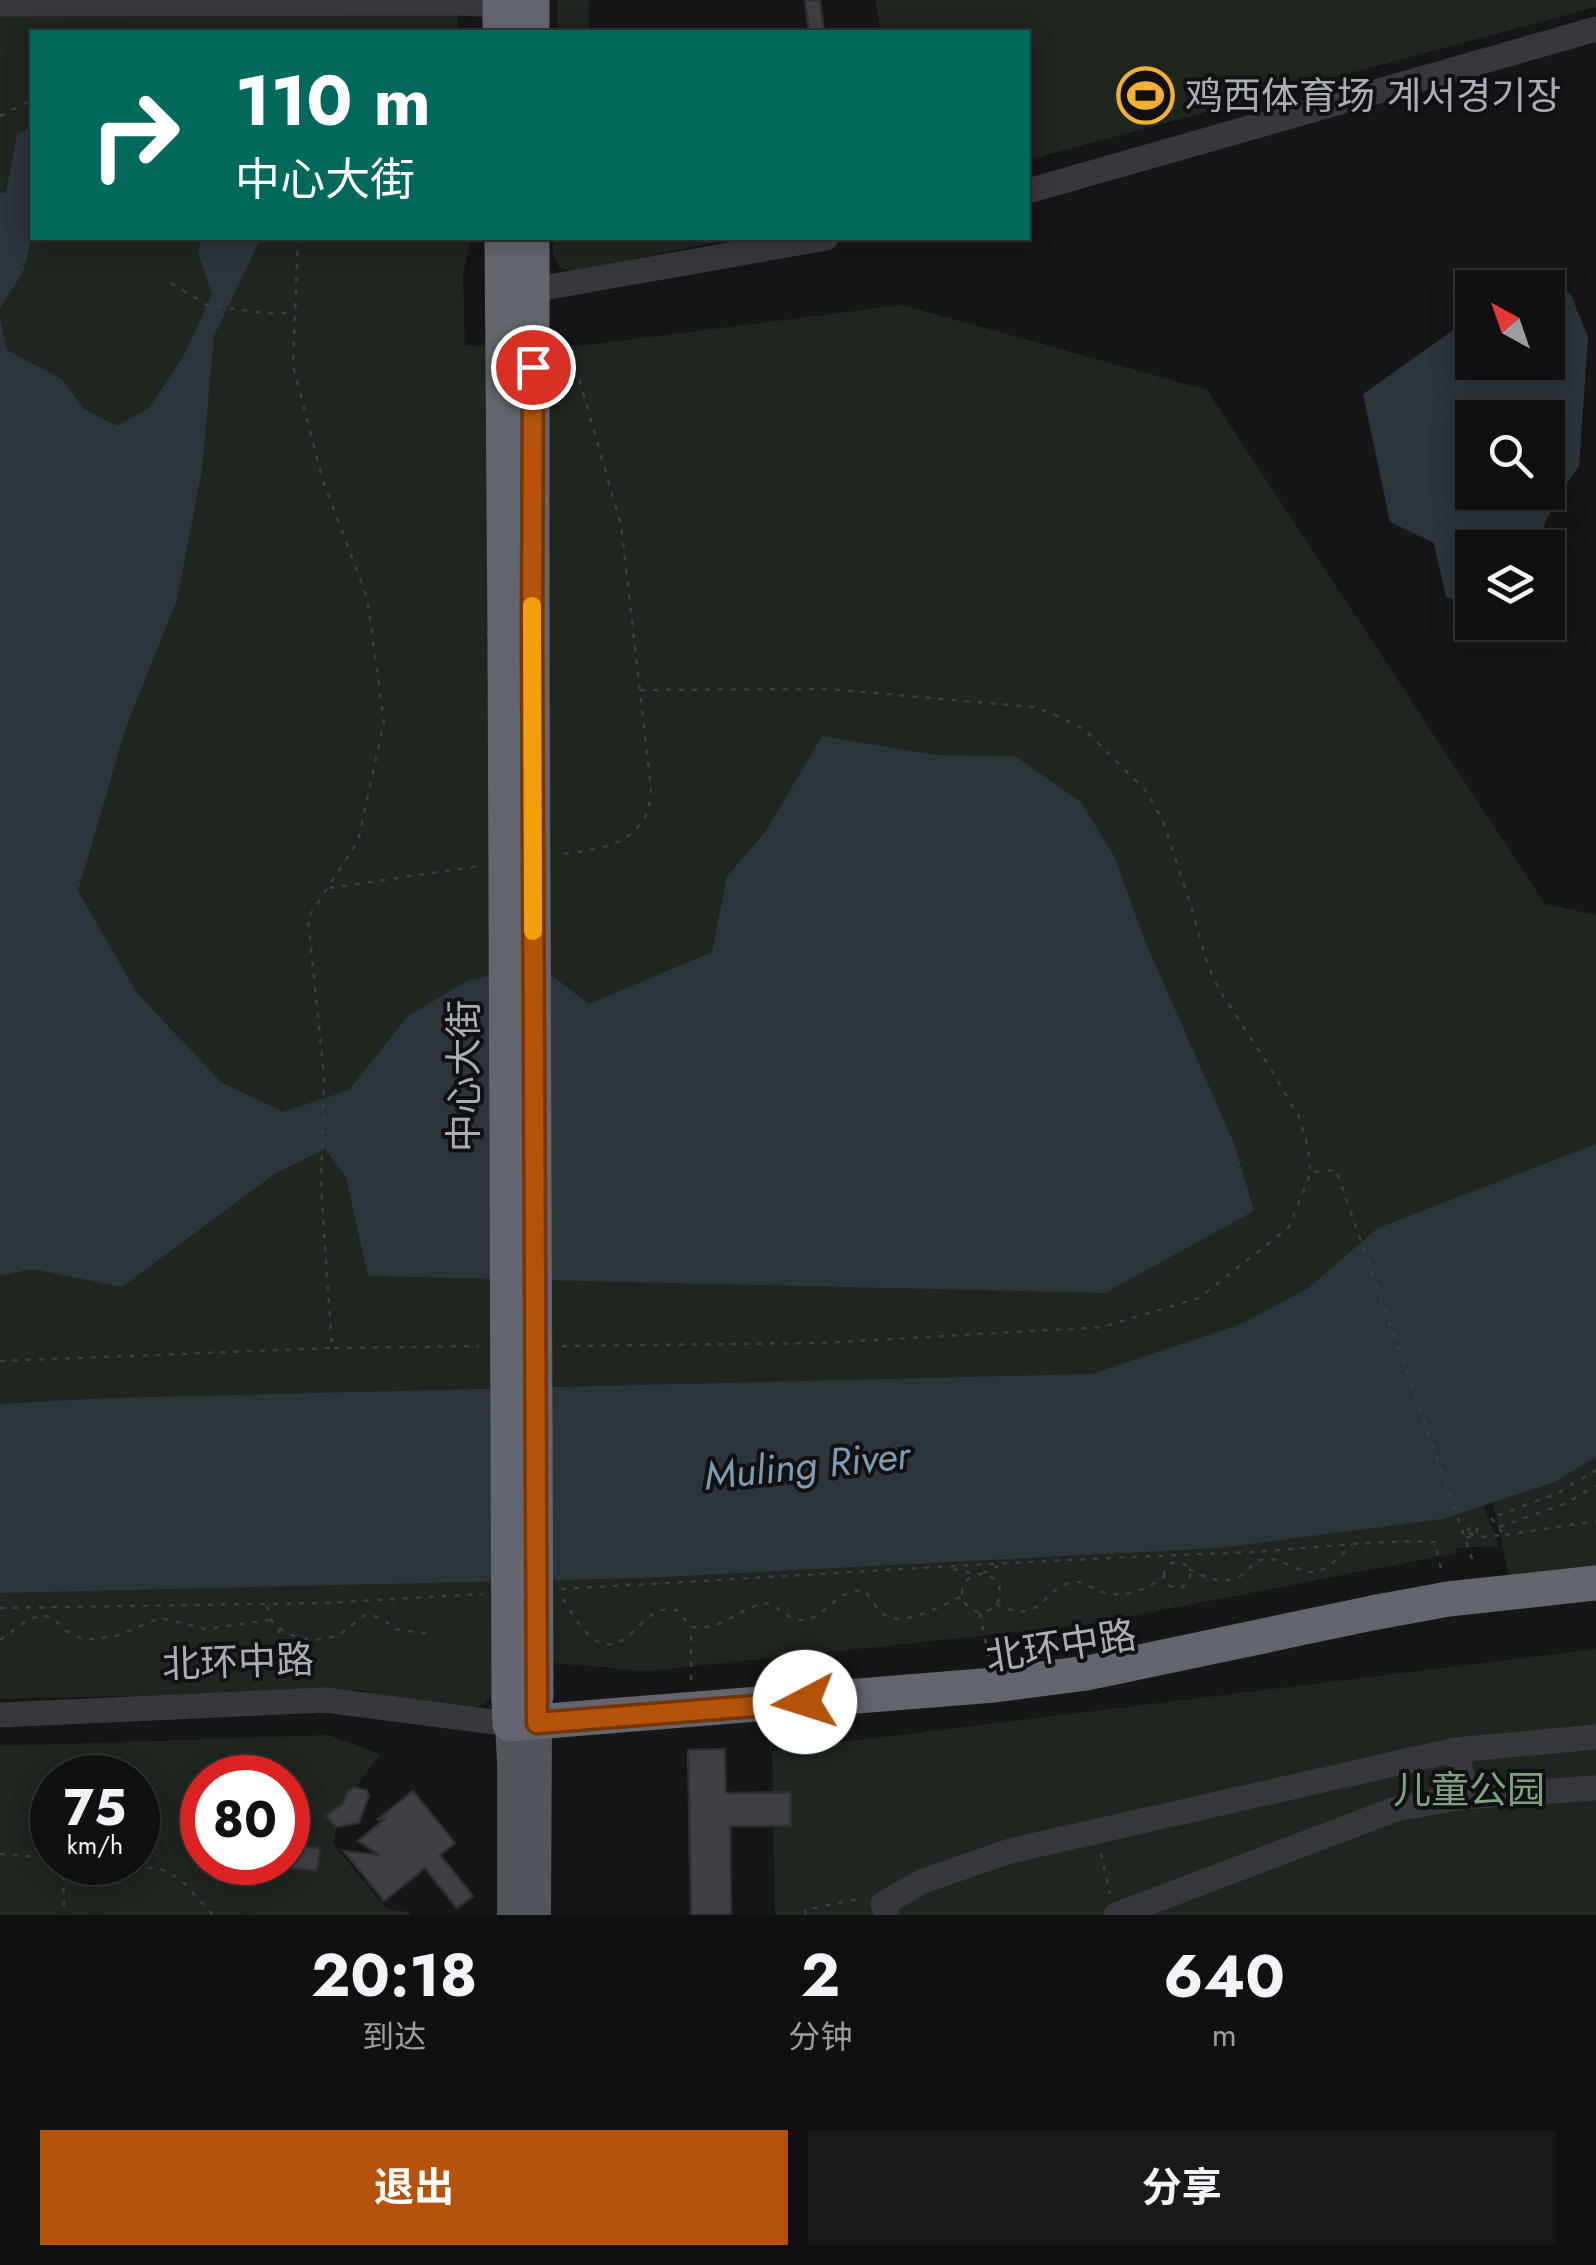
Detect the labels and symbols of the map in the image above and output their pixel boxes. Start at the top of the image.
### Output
sports icon: 鸡西体育场 계서경기장 [1116,66,1176,126]
place label: 鸡西体育场 계서경기장 [1185,68,1561,123]
north arrow [1455,270,1565,380]
pin [491,325,576,410]
street label: 中心大街 [436,1000,491,1152]
water label: Muling River [701,1425,916,1505]
street label: 北环中路 [982,1606,1140,1685]
street label: 北环中路 [161,1631,315,1692]
position arrow [753,1650,857,1754]
speed limit sign: 80 [180,1755,310,1885]
park label: 儿童公园 [1393,1762,1545,1817]

